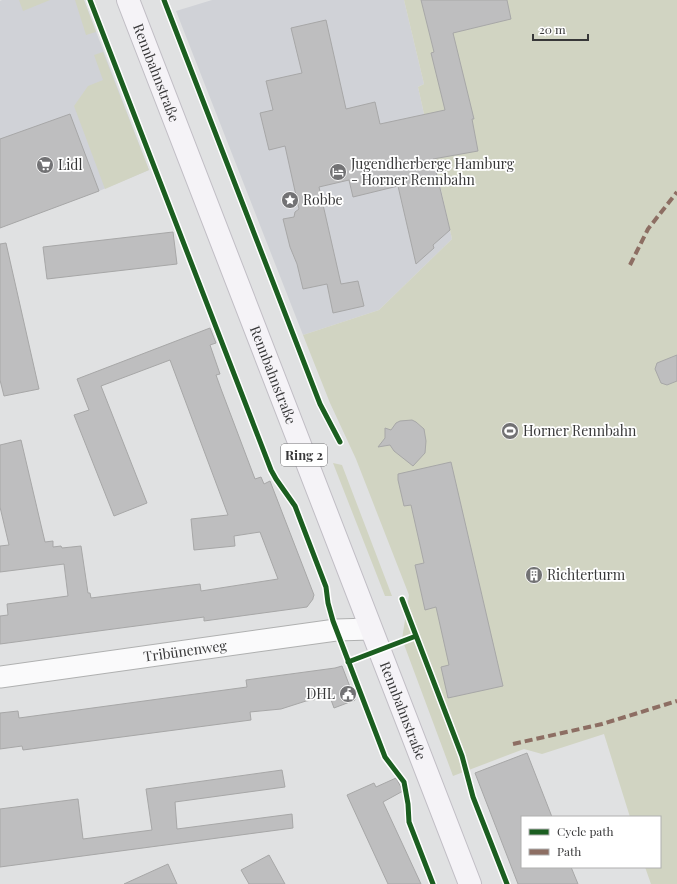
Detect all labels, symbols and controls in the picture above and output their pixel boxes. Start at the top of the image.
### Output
scale bar [533,16,588,42]
street label: Rennbahnstraße [129,21,184,125]
text: 20 m [539,21,566,37]
place label: Jugendherberge Hamburg - Horner Rennbahn [350,154,515,189]
supermarket icon: Lidl [35,155,55,175]
place label: Lidl [58,155,82,174]
hotel icon: Jugendherberge Hamburg - Horner Rennbahn [328,162,348,182]
place icon: Robbe [280,190,300,210]
place label: Robbe [303,190,343,209]
street label: Rennbahnstraße [246,323,301,427]
sports icon: Horner Rennbahn [500,421,520,441]
place label: Horner Rennbahn [523,421,637,440]
road number: Ring 2 [281,444,327,466]
building icon: Richterturm [524,565,544,585]
place label: Richterturm [547,565,626,584]
street label: Tribünenweg [142,635,229,666]
street label: Rennbahnstraße [376,659,431,762]
place label: DHL [306,684,335,703]
public building icon: DHL [338,684,358,704]
legend [521,816,661,868]
text: Cycle path [557,823,614,839]
text: Path [557,843,581,859]

